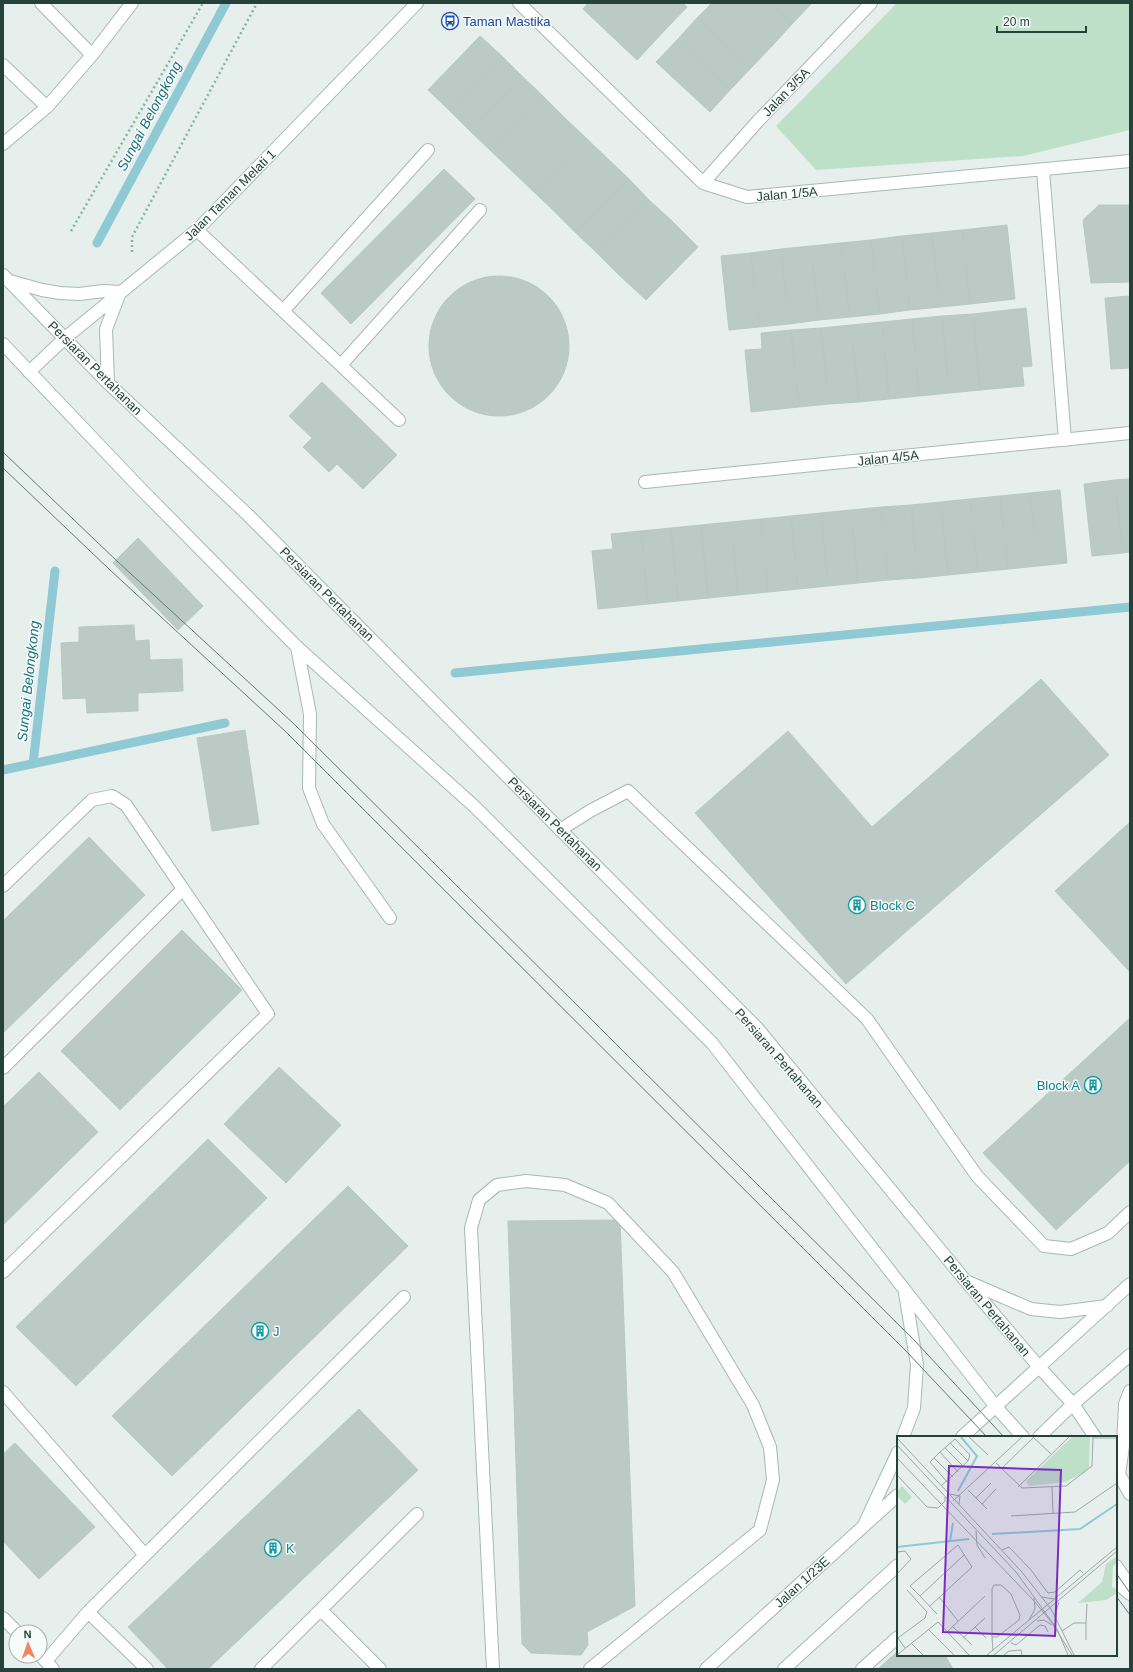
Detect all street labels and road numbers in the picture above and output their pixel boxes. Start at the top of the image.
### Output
street label: Jalan 3/5A [759,64,813,119]
street label: Jalan Taman Melati 1 [181,146,279,244]
street label: Jalan 1/5A [756,184,819,204]
street label: Persiaran Pertahanan [45,318,145,418]
street label: Jalan 4/5A [857,447,920,469]
street label: Persiaran Pertahanan [277,544,377,644]
street label: Persiaran Pertahanan [505,774,605,874]
street label: Persiaran Pertahanan [732,1005,826,1111]
street label: Persiaran Pertahanan [941,1253,1033,1359]
street label: Jalan 1/23E [771,1553,833,1611]

